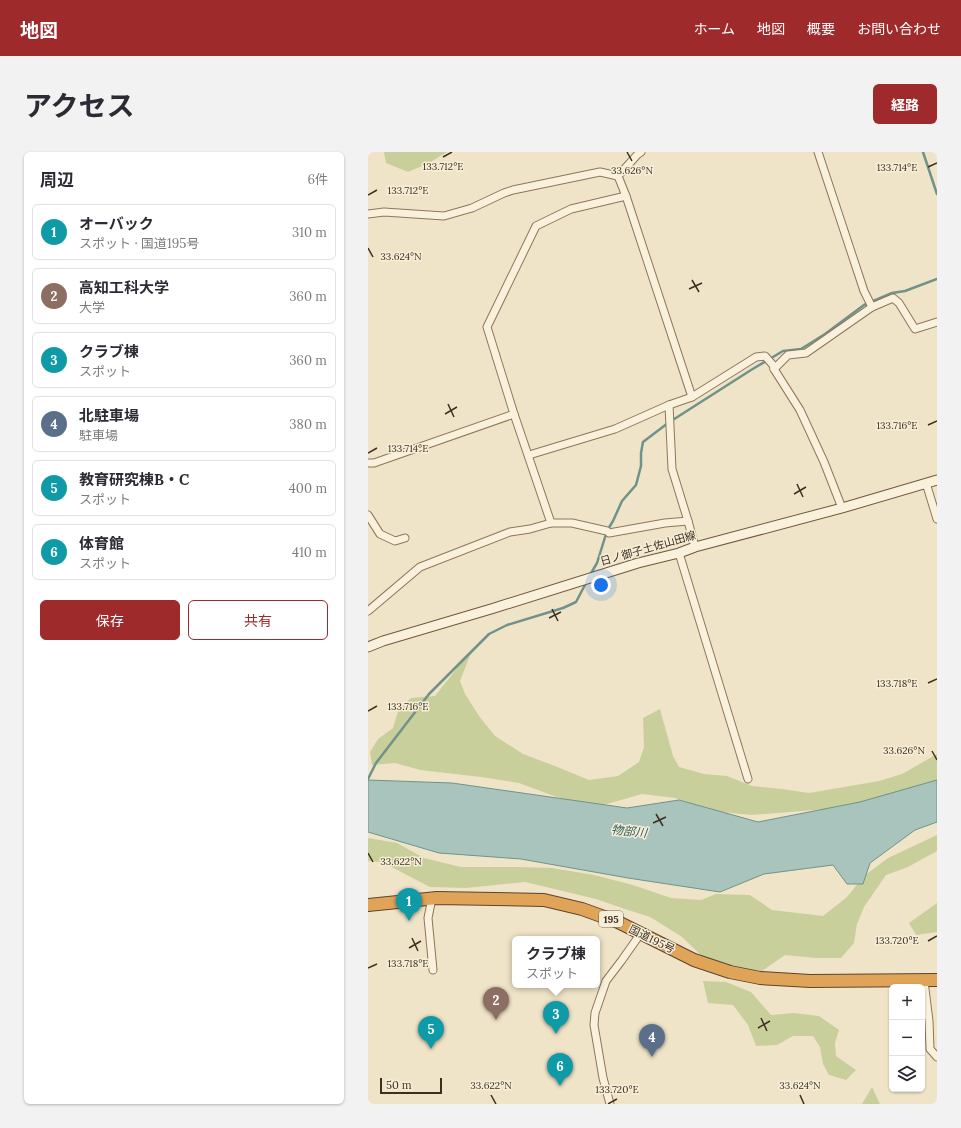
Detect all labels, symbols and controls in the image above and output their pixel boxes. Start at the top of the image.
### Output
text: 地図 [20,18,58,42]
text: ホーム [693,20,735,38]
text: 地図 [757,20,785,38]
text: 概要 [807,20,835,38]
text: お問い合わせ [857,20,941,38]
button: 経路 [873,84,937,124]
text: アクセス [24,88,135,124]
text: 133.712°E [423,160,463,173]
text: 133.714°E [877,161,917,174]
text: 33.626°N [611,164,653,177]
text: 周辺 [40,169,74,191]
text: 6件 [307,171,328,188]
text: 133.712°E [388,184,428,197]
text: オーバック [79,214,154,233]
text: 1 [51,224,57,241]
text: 310 m [292,224,327,241]
text: スポット · 国道195号 [79,235,199,252]
text: 33.624°N [380,250,422,263]
text: 高知工科大学 [79,278,169,297]
text: 2 [51,288,57,305]
text: 360 m [289,288,327,305]
text: 大学 [79,299,105,316]
text: クラブ棟 [79,342,139,361]
text: 3 [50,352,58,369]
text: 360 m [289,352,327,369]
text: スポット [79,363,131,380]
text: 北駐車場 [79,406,139,425]
text: 4 [50,416,58,433]
text: 380 m [289,416,327,433]
text: 133.716°E [876,419,918,432]
text: 駐車場 [79,427,118,444]
text: 133.714°E [388,442,428,455]
text: 教育研究棟B・C [79,470,189,489]
text: 5 [50,480,58,497]
text: 400 m [289,480,327,497]
text: スポット [79,491,131,508]
street label: 日ノ御子土佐山田線 [598,528,698,568]
text: 体育館 [79,534,124,553]
text: 6 [50,544,58,561]
text: 410 m [292,544,327,561]
text: スポット [79,555,131,572]
your location [591,575,611,595]
button: 保存 [40,600,180,640]
button: 共有 [188,600,328,640]
text: 133.718°E [876,677,918,690]
text: 133.716°E [387,700,429,713]
text: 33.626°N [883,744,925,757]
water label: 物部川 [610,822,650,841]
text: 33.622°N [380,855,422,868]
pin: 1 [396,888,422,921]
road number: 195 [599,911,623,927]
street label: 国道195号 [627,922,677,956]
text: 133.720°E [875,934,919,947]
popup [512,936,600,988]
text: クラブ棟 [526,944,586,963]
text: 133.718°E [387,957,429,970]
text: スポット [526,965,578,982]
map controls [889,984,925,1092]
button: + [889,984,925,1020]
pin: 2 [483,987,509,1020]
pin: 3 [543,1001,569,1034]
pin: 5 [418,1016,444,1049]
button: − [889,1020,925,1056]
pin: 4 [639,1024,665,1057]
pin: 6 [547,1053,573,1086]
button: layers [889,1056,925,1092]
scale bar [380,1076,442,1095]
text: 50 m [386,1078,412,1092]
text: 33.622°N [470,1079,512,1092]
text: 33.624°N [779,1079,821,1092]
text: 133.720°E [595,1083,639,1096]

